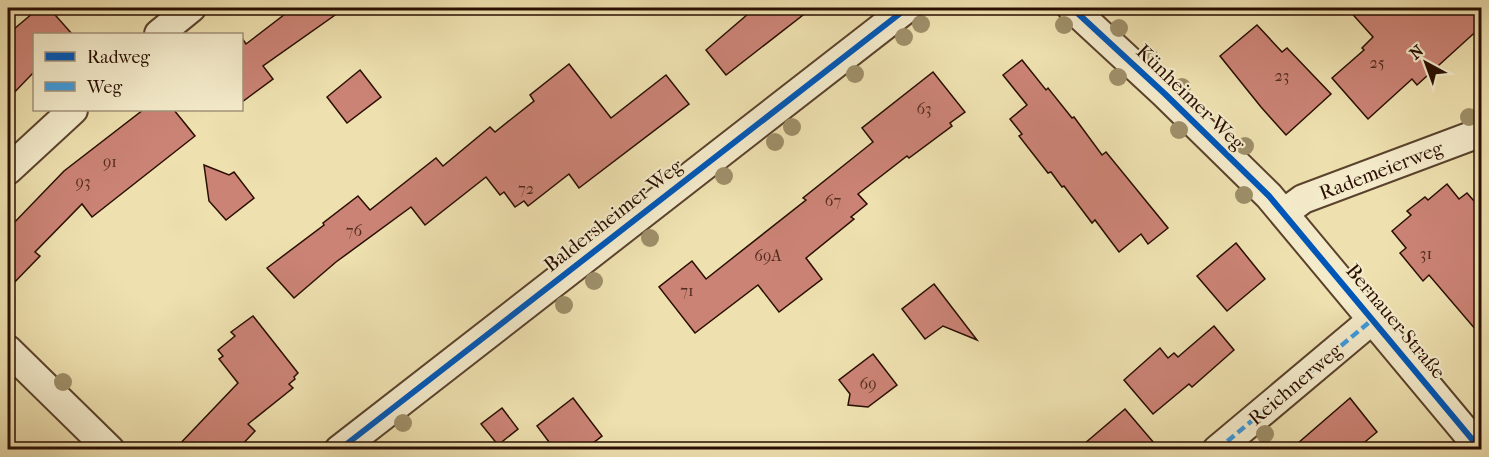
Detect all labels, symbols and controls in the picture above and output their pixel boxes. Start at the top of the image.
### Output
legend [33,33,243,111]
north arrow [1396,33,1456,93]
street label: Künheimer Weg [1132,40,1250,155]
text: N [1406,40,1428,63]
text: Radweg [87,47,150,68]
house number: 25 [1369,53,1385,72]
house number: 23 [1275,66,1289,85]
text: Weg [86,77,122,98]
house number: 63 [916,99,932,118]
street label: Rademeierweg [1316,136,1447,205]
house number: 91 [103,152,117,171]
street label: Baldersheimer Weg [540,154,687,277]
house number: 93 [76,172,90,191]
house number: 72 [518,179,534,198]
house number: 67 [825,191,841,210]
house number: 76 [346,221,363,240]
house number: 31 [1420,244,1432,263]
house number: 69A [754,246,782,265]
street label: Bernauer Straße [1341,259,1450,383]
house number: 71 [680,281,694,300]
street label: Reichnerweg [1244,338,1347,430]
house number: 69 [859,374,877,393]

